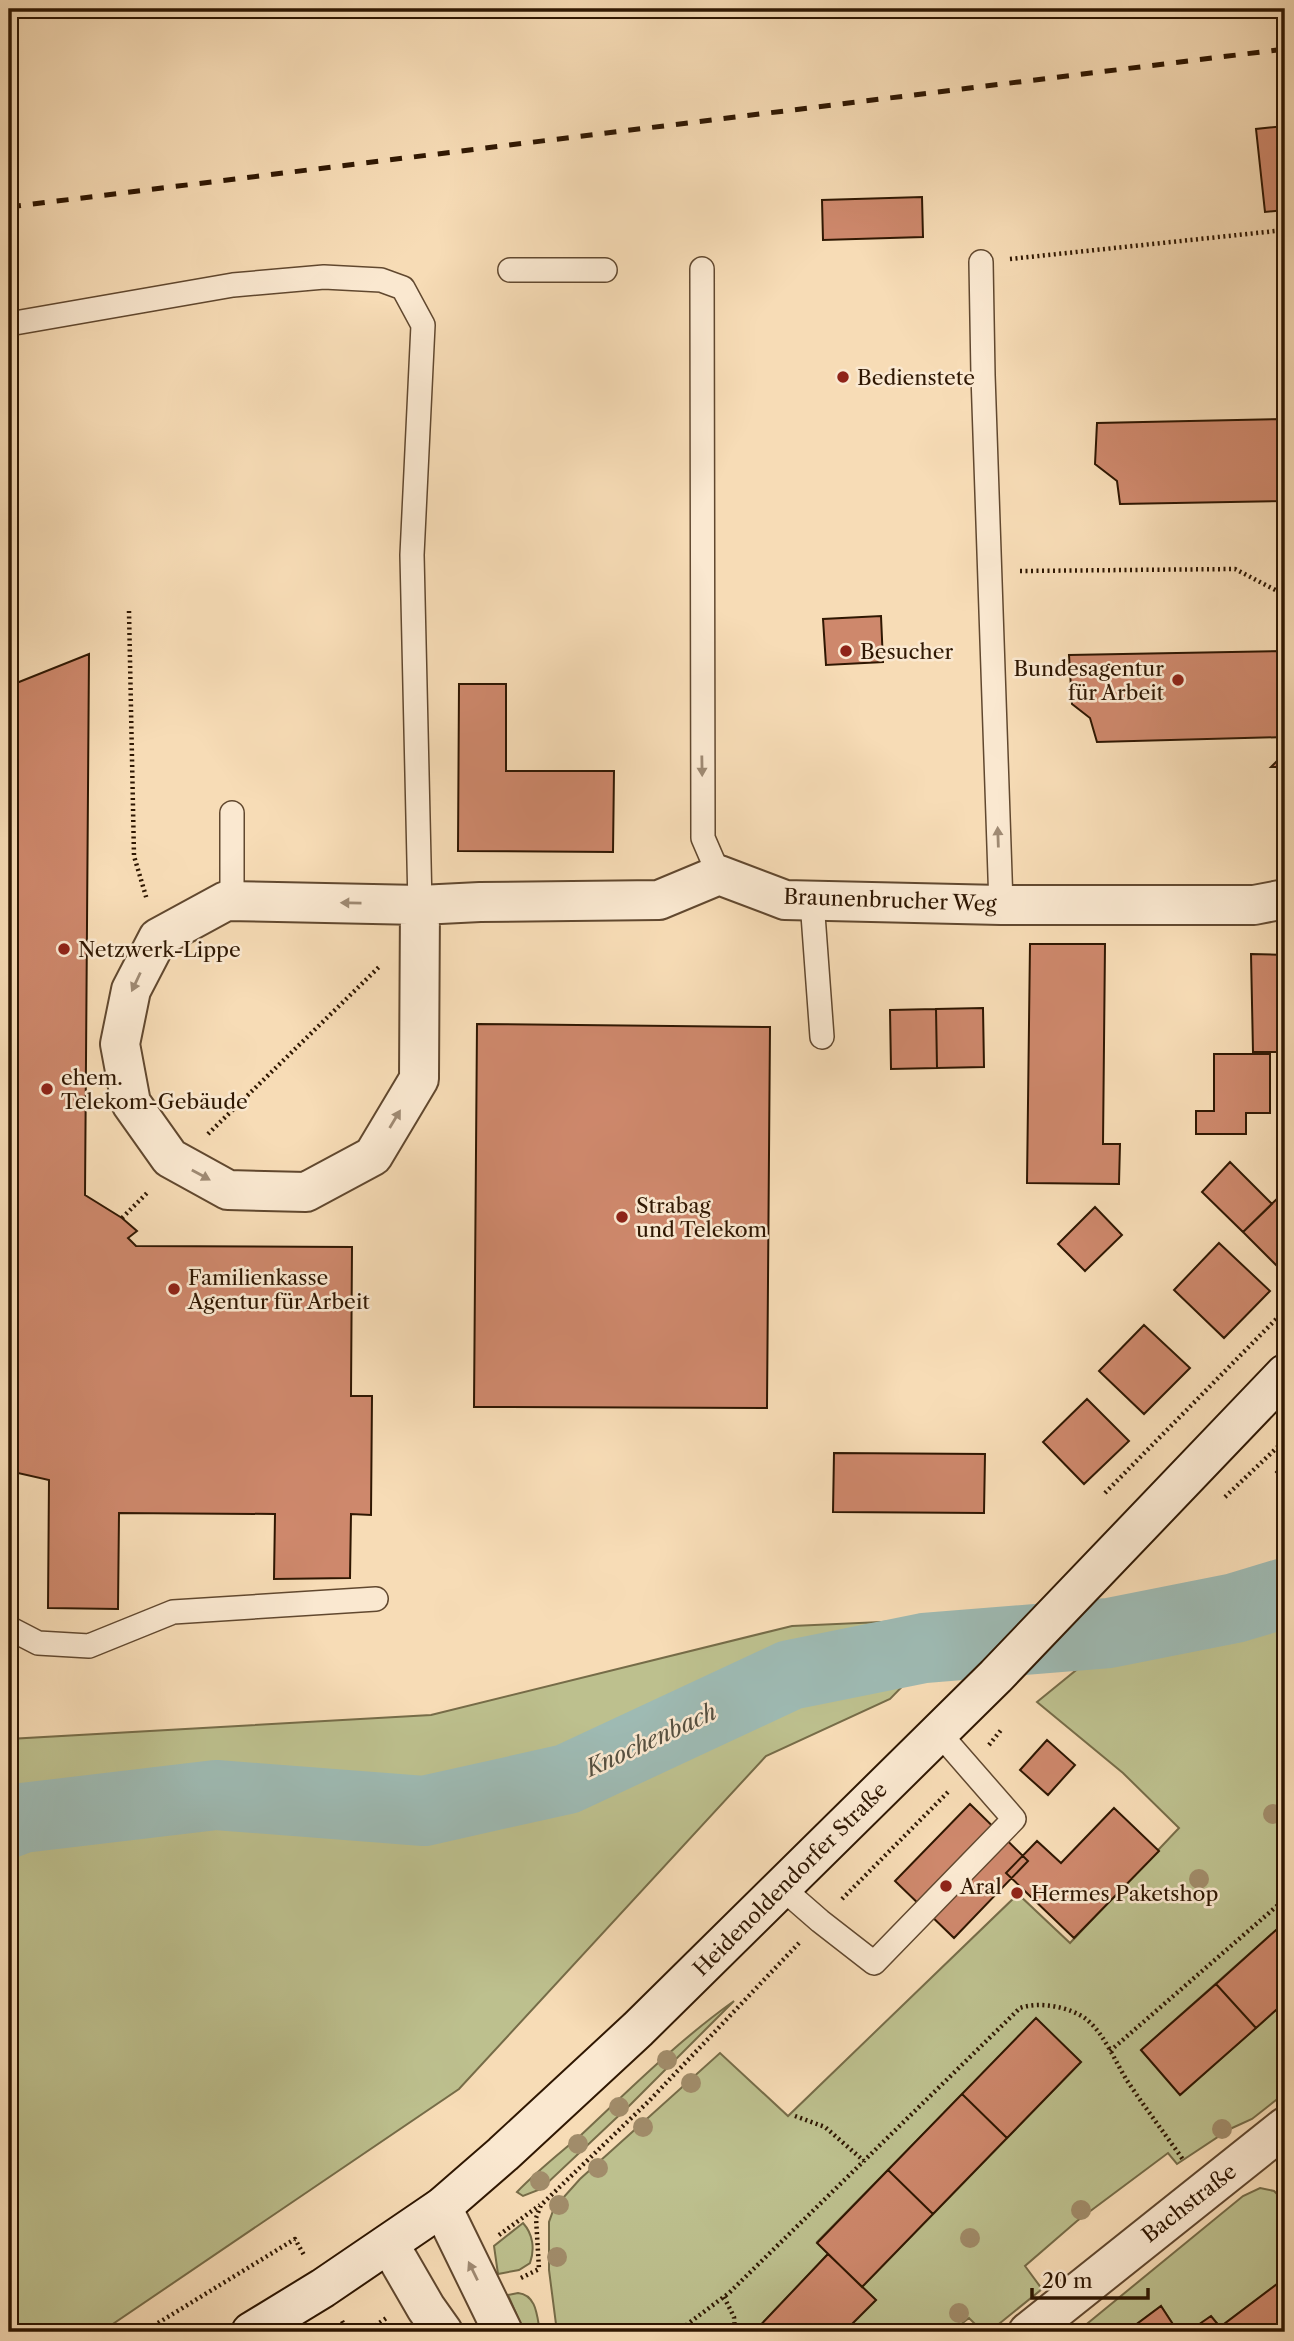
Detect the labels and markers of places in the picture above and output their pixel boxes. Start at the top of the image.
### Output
place label: Bedienstete [857,365,975,390]
marker: Bedienstete [835,369,851,385]
place label: Besucher [860,639,953,664]
marker: Besucher [838,643,854,659]
place label: Bundesagentur für Arbeit [1013,656,1165,705]
marker: Bundesagentur für Arbeit [1170,672,1186,688]
place label: Netzwerk-Lippe [78,937,241,962]
marker: Netzwerk-Lippe [56,941,72,957]
place label: ehem. Telekom-Gebäude [61,1065,248,1114]
marker: ehem. Telekom-Gebäude [39,1081,55,1097]
place label: Strabag und Telekom [636,1193,768,1242]
marker: Strabag und Telekom [614,1209,630,1225]
place label: Familienkasse Agentur für Arbeit [187,1265,370,1314]
marker: Familienkasse Agentur für Arbeit [166,1281,182,1297]
place label: Aral [959,1874,1002,1899]
marker: Aral [938,1878,954,1894]
place label: Hermes Paketshop [1031,1881,1218,1906]
marker: Hermes Paketshop [1009,1885,1025,1901]

